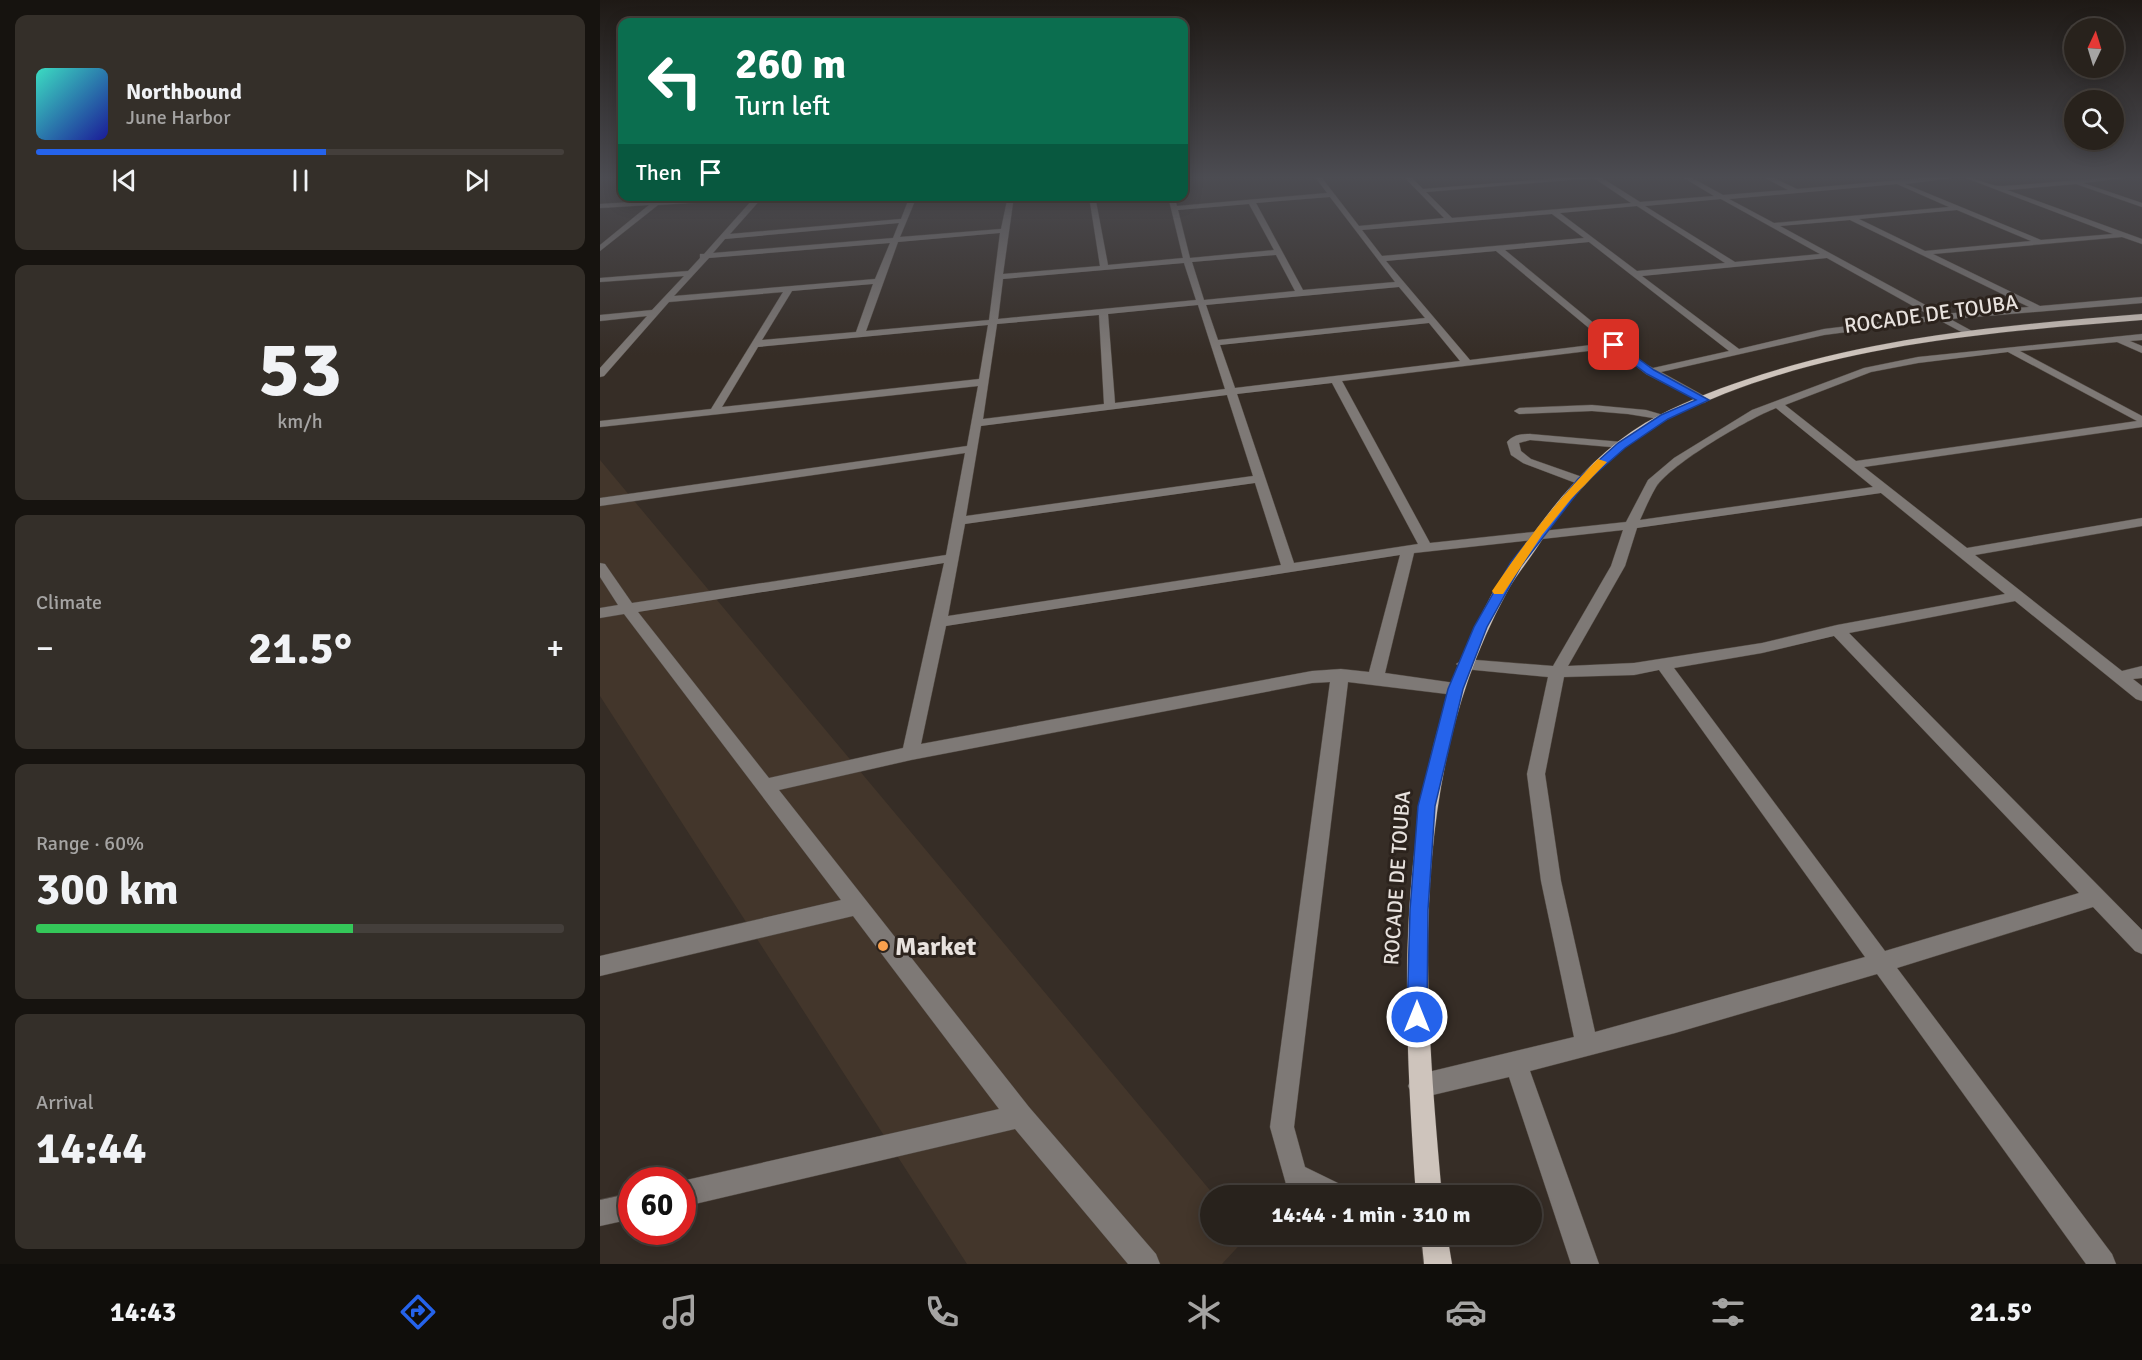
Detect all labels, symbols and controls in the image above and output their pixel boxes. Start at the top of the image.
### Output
north arrow [2064,18,2124,78]
map controls [2064,18,2124,150]
text: 260 m [735,39,846,90]
icon: left [636,42,714,120]
text: Northbound [126,78,242,105]
text: Turn left [735,90,830,123]
button: search [2064,90,2124,150]
text: June Harbor [126,105,231,130]
icon: arrive [694,156,727,189]
text: Then [636,159,682,186]
icon: previous [108,164,141,197]
icon: pause [284,164,317,197]
icon: next [460,164,493,197]
street label: ROCADE DE TOUBA [1843,289,2020,339]
pin [1588,319,1639,370]
text: 53 [258,322,342,418]
icon: arrive [1597,328,1630,361]
text: km/h [277,409,323,434]
text: Climate [36,590,102,615]
text: 21.5° [248,621,352,676]
text: − [36,628,54,669]
text: + [546,628,564,669]
street label: ROCADE DE TOUBA [1378,790,1416,966]
text: Range · 60% [36,831,144,856]
text: 300 km [36,862,179,917]
place label: Market [895,931,976,963]
marker: Market [876,939,890,953]
position arrow [1385,985,1449,1049]
text: Arrival [36,1090,94,1115]
text: 14:44 [36,1121,146,1176]
speed limit sign: 60 [618,1167,696,1245]
text: 14:44 · 1 min · 310 m [1271,1201,1471,1228]
icon: directions [397,1291,439,1333]
icon: music [659,1291,701,1333]
icon: phone [921,1291,963,1333]
icon: climate [1183,1291,1225,1333]
icon: car [1445,1291,1487,1333]
icon: filters [1707,1291,1749,1333]
text: 14:43 [110,1296,176,1329]
text: 21.5° [1970,1296,2032,1329]

